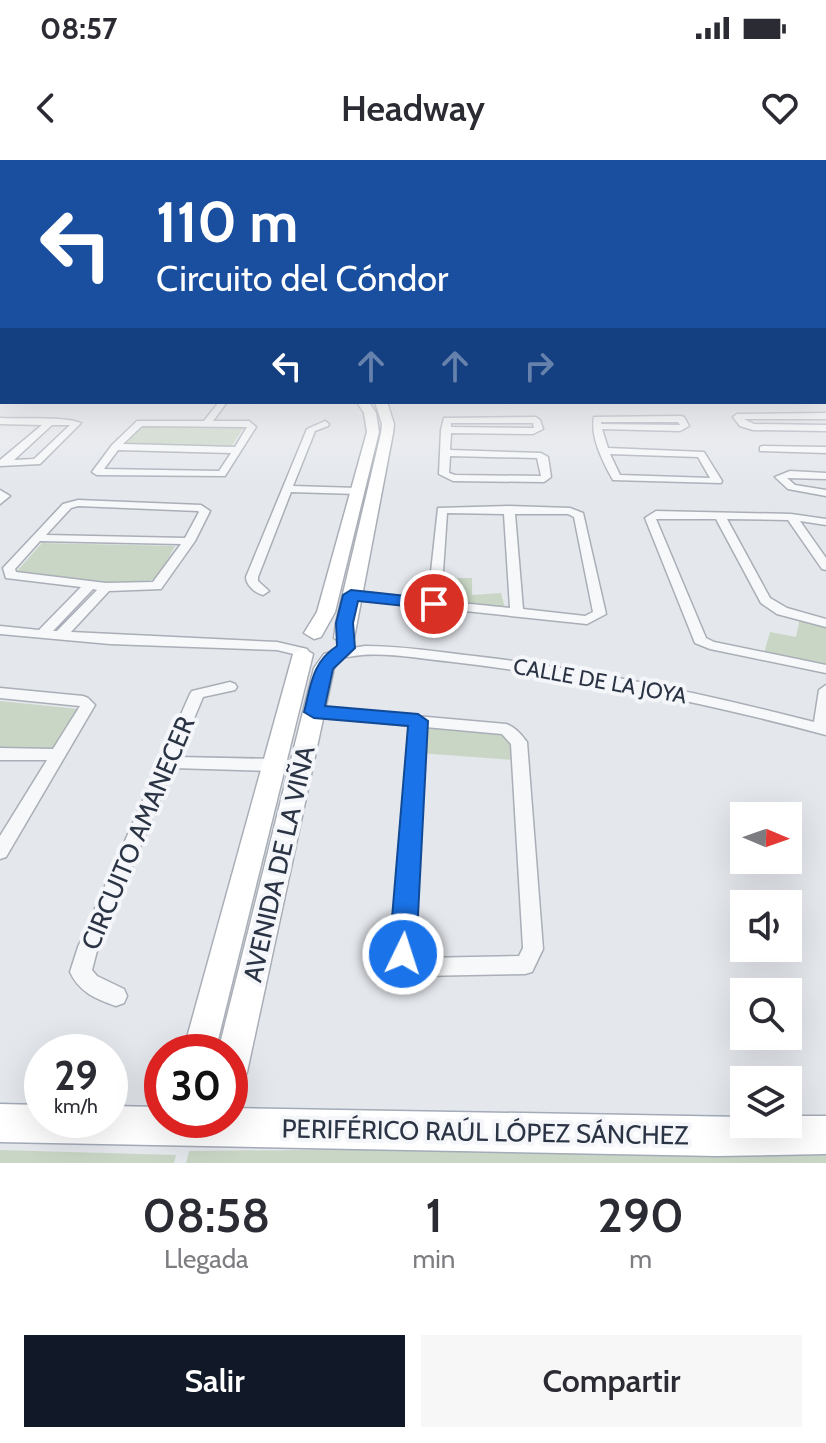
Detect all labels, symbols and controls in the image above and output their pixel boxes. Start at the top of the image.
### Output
text: 08:57 [40,10,117,47]
icon: back [24,86,68,130]
text: Headway [341,86,485,130]
icon: heart [758,86,802,130]
text: 110 m [156,188,298,256]
icon: left [24,192,128,296]
text: Circuito del Cóndor [156,256,448,300]
icon: left [265,344,309,388]
icon: ahead [349,344,393,388]
icon: ahead [433,344,477,388]
icon: right [517,344,561,388]
pin [400,570,468,638]
icon: arrive [412,582,456,626]
street label: CALLE DE LA JOYA [511,652,689,710]
street label: CIRCUITO AMANECER [74,711,202,955]
street label: AVENIDA DE LA VIÑA [236,743,322,985]
north arrow [730,802,802,874]
map controls [730,802,802,1138]
button: sound [730,890,802,962]
position arrow [361,912,445,996]
button: search [730,978,802,1050]
speed limit sign: 30 [144,1034,248,1138]
text: 29 [54,1051,98,1100]
button: layers [730,1066,802,1138]
text: km/h [54,1094,98,1118]
street label: PERIFÉRICO RAÚL LÓPEZ SÁNCHEZ [281,1112,689,1152]
text: 08:58 [142,1186,270,1244]
text: 1 [425,1186,442,1244]
text: 290 [598,1186,684,1244]
text: Llegada [164,1243,249,1275]
text: min [413,1243,455,1275]
text: m [629,1243,652,1275]
button: Salir [24,1335,405,1427]
button: Compartir [421,1335,802,1427]

